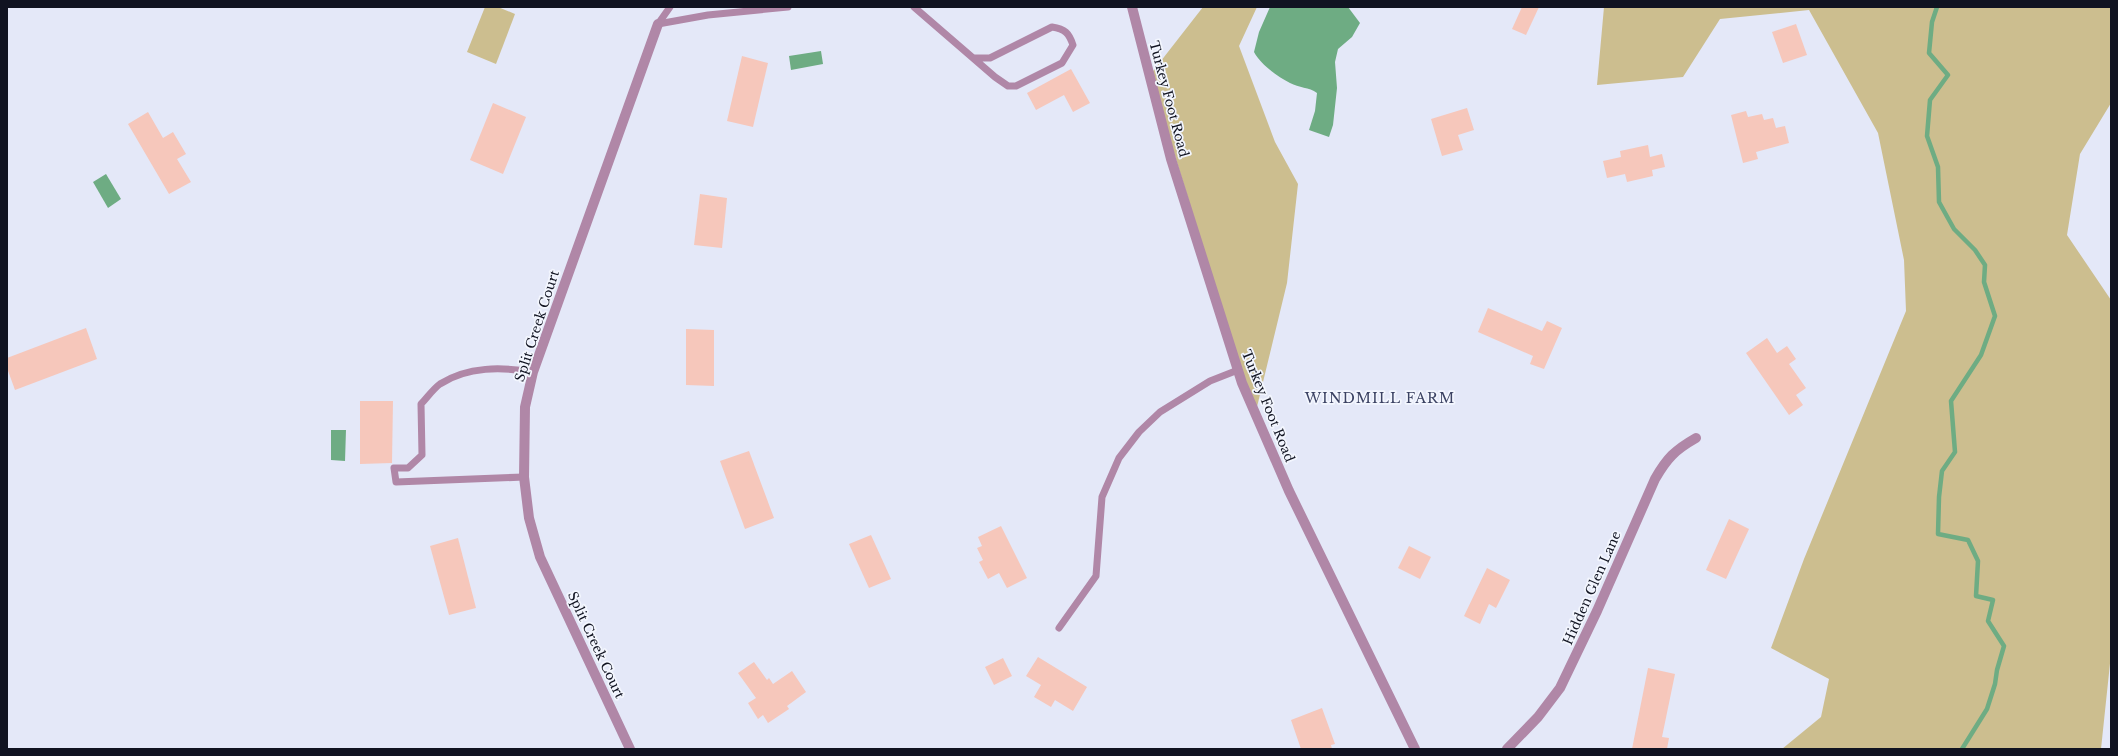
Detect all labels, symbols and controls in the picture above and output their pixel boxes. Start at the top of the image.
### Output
street label: Turkey Foot Road [1145,39,1193,159]
street label: Split Creek Court [511,268,563,384]
street label: Turkey Foot Road [1238,347,1298,465]
district label: WINDMILL FARM [1304,389,1455,407]
street label: Hidden Glen Lane [1559,528,1625,648]
street label: Split Creek Court [564,589,628,701]

